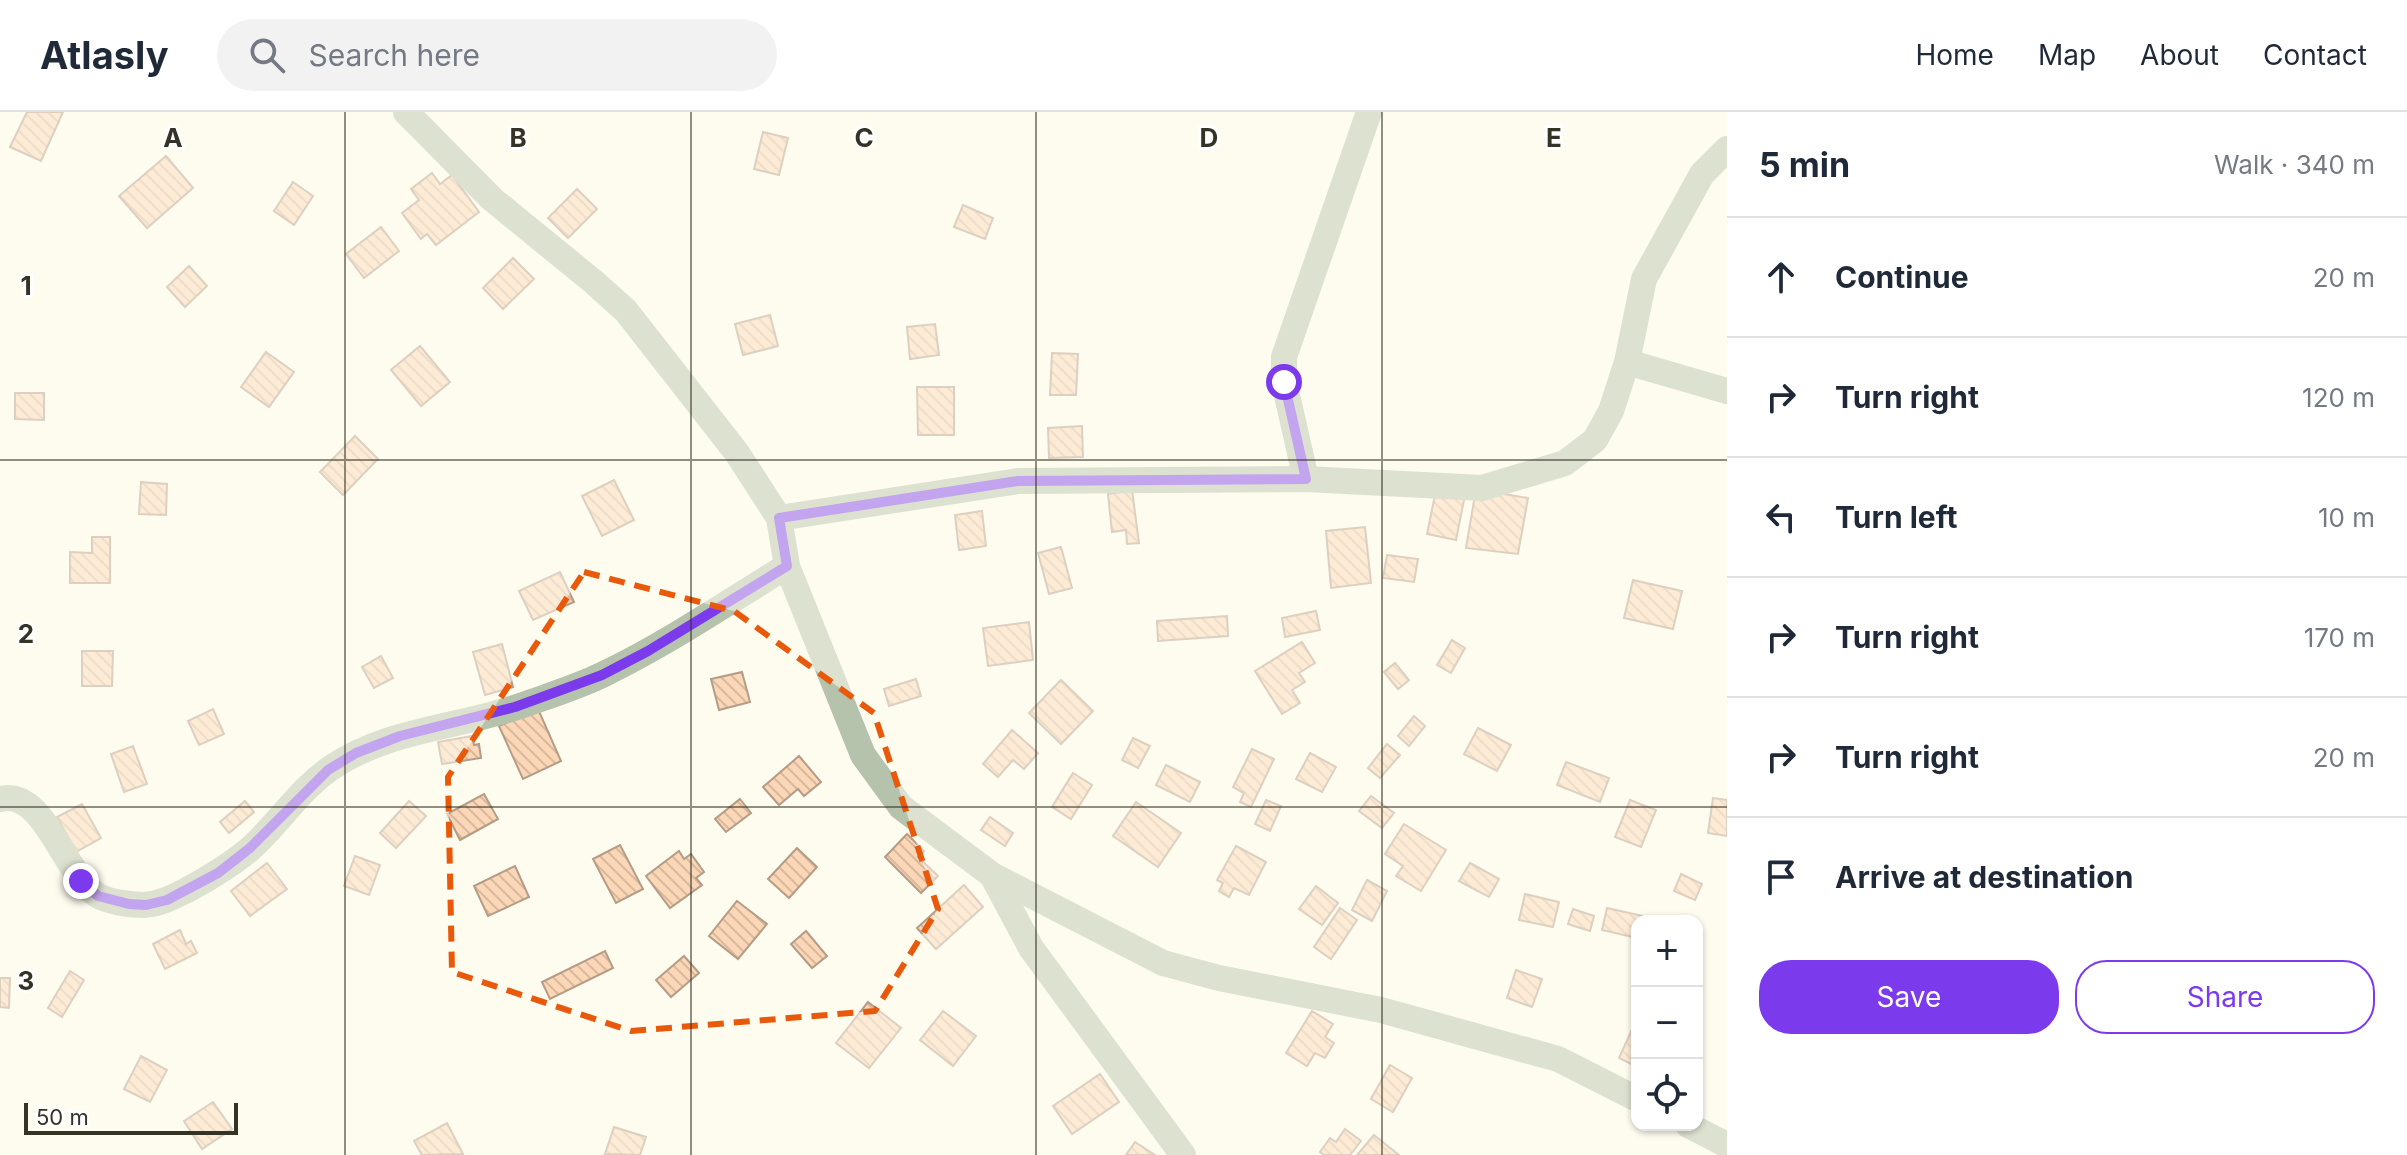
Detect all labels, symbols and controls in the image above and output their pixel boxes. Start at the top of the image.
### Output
search box [217,19,777,91]
text: Atlasly [40,32,169,78]
icon: search [245,33,289,77]
text: Search here [309,37,480,73]
text: Home [1915,38,1994,72]
text: Map [2038,38,2096,72]
text: About [2140,38,2219,72]
text: Contact [2263,38,2367,72]
text: A [163,122,183,153]
text: B [509,122,527,153]
text: C [854,122,874,153]
text: D [1200,122,1218,153]
text: E [1546,122,1562,153]
text: 5 min [1759,144,1850,185]
text: Walk · 340 m [2214,149,2375,180]
icon: ahead [1759,255,1803,299]
text: Continue [1835,259,1969,295]
text: 20 m [2313,262,2375,293]
text: 1 [20,270,32,301]
route start [1266,364,1302,400]
icon: right [1759,375,1803,419]
text: Turn right [1835,379,1979,415]
text: 120 m [2302,382,2375,413]
icon: left [1759,495,1803,539]
text: Turn left [1835,499,1957,535]
text: 10 m [2318,502,2375,533]
icon: right [1759,615,1803,659]
text: 2 [18,618,34,649]
text: Turn right [1835,619,1979,655]
text: 170 m [2304,622,2375,653]
icon: right [1759,735,1803,779]
text: Turn right [1835,739,1979,775]
text: 20 m [2313,742,2375,773]
icon: arrive [1759,855,1803,899]
text: Arrive at destination [1835,859,2133,895]
route end [63,863,99,899]
map controls [1631,915,1703,1131]
button: + [1631,915,1703,987]
button: Save [1759,960,2059,1034]
button: Share [2075,960,2375,1034]
text: 3 [18,965,34,996]
button: − [1631,987,1703,1059]
button: locate [1631,1059,1703,1131]
scale bar [24,1099,238,1135]
text: 50 m [36,1104,89,1130]

